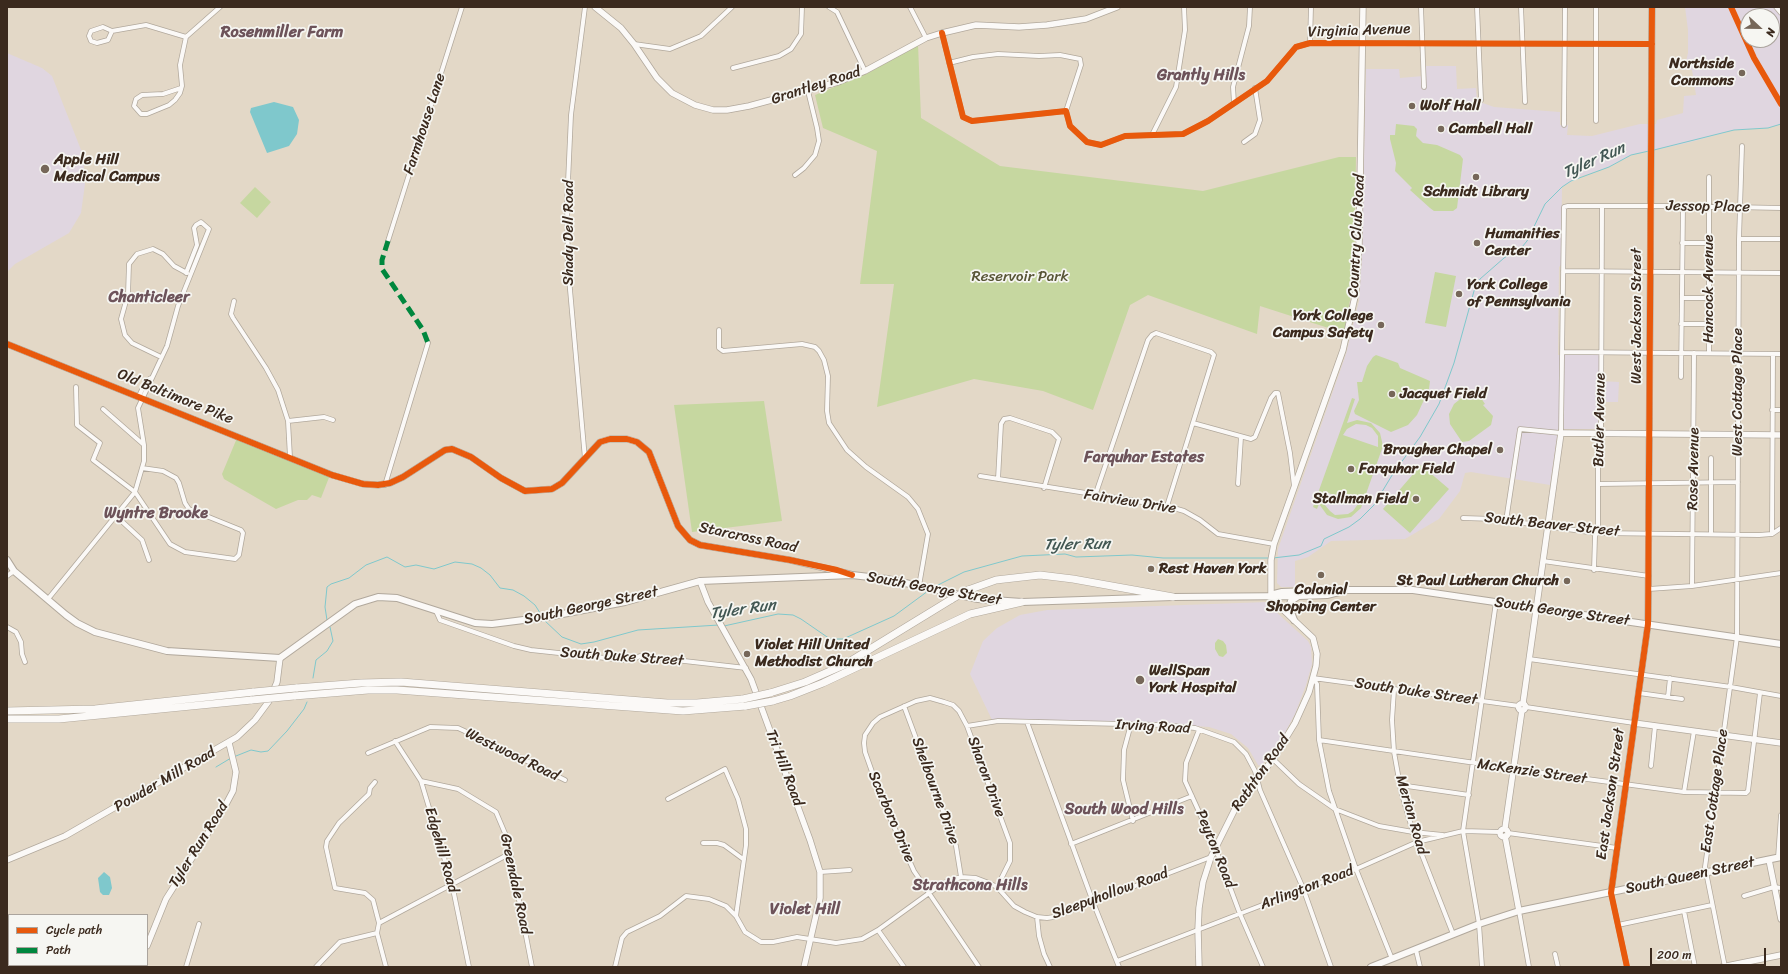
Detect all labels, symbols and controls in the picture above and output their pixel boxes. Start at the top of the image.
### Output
north arrow [1740,8,1780,48]
street label: Virginia Avenue [1307,20,1411,42]
district label: Rosenmiller Farm [221,23,343,43]
text: N [1760,25,1781,39]
place label: Northside Commons [1669,55,1734,90]
street label: Grantley Road [769,63,863,109]
district label: Grantly Hills [1157,66,1245,86]
marker: Northside Commons [1737,68,1747,78]
street label: Farmhouse Lane [400,71,450,177]
place label: Wolf Hall [1420,97,1481,115]
marker: Wolf Hall [1407,101,1417,111]
place label: Cambell Hall [1449,120,1532,138]
marker: Cambell Hall [1436,124,1446,134]
water label: Tyler Run [1560,139,1628,183]
place label: Apple Hill Medical Campus [54,151,160,186]
marker: Apple Hill Medical Campus [39,163,51,175]
marker: Schmidt Library [1471,172,1481,182]
street label: Country Club Road [1345,174,1369,298]
street label: Shady Dell Road [560,180,578,286]
place label: Schmidt Library [1423,183,1529,201]
street label: Jessop Place [1666,197,1750,217]
place label: Humanities Center [1485,225,1560,260]
street label: Hancock Avenue [1700,235,1718,343]
marker: Humanities Center [1472,238,1482,248]
street label: West Jackson Street [1628,248,1646,384]
park label: Reservoir Park [972,268,1068,286]
place label: York College of Pennsylvania [1467,276,1571,311]
district label: Chanticleer [109,288,189,308]
marker: York College of Pennsylvania [1454,289,1464,299]
place label: York College Campus Safety [1273,307,1373,342]
marker: York College Campus Safety [1376,320,1386,330]
street label: West Cottage Place [1729,328,1747,456]
street label: Old Baltimore Pike [114,366,236,428]
street label: Butler Avenue [1590,373,1610,467]
place label: Jacquet Field [1400,385,1487,403]
marker: Jacquet Field [1387,389,1397,399]
street label: Rose Avenue [1684,427,1704,511]
place label: Brougher Chapel [1383,441,1492,459]
marker: Brougher Chapel [1495,445,1505,455]
district label: Farquhar Estates [1084,448,1204,468]
place label: Farquhar Field [1359,460,1454,478]
marker: Farquhar Field [1346,464,1356,474]
street label: Fairview Drive [1083,486,1177,518]
place label: Stallman Field [1313,490,1408,508]
marker: Stallman Field [1411,494,1421,504]
district label: Wyntre Brooke [104,504,208,524]
street label: South Beaver Street [1483,509,1621,541]
street label: Starcross Road [697,519,799,557]
water label: Tyler Run [1044,535,1110,555]
place label: Rest Haven York [1159,560,1266,578]
marker: Rest Haven York [1146,564,1156,574]
street label: South George Street [865,568,1003,610]
marker: Colonial Shopping Center [1316,570,1326,580]
place label: St Paul Lutheran Church [1397,572,1559,590]
marker: St Paul Lutheran Church [1562,576,1572,586]
place label: Colonial Shopping Center [1266,581,1376,616]
street label: South George Street [522,583,660,629]
street label: South George Street [1493,594,1631,630]
water label: Tyler Run [709,596,777,624]
place label: Violet Hill United Methodist Church [755,636,873,671]
street label: South Duke Street [560,644,684,670]
marker: Violet Hill United Methodist Church [742,649,752,659]
place label: WellSpan York Hospital [1149,662,1236,697]
marker: WellSpan York Hospital [1134,674,1146,686]
street label: South Duke Street [1354,674,1478,710]
street label: Irving Road [1115,716,1191,738]
street label: Westwood Road [462,725,562,785]
street label: Tri Hill Road [761,727,807,809]
street label: East Jackson Street [1593,727,1629,861]
street label: East Cottage Place [1697,728,1733,854]
street label: Rathton Road [1228,731,1294,815]
street label: Sharon Drive [963,734,1009,820]
street label: Shelbourne Drive [907,735,963,847]
street label: Powder Mill Road [111,744,219,816]
street label: McKenzie Street [1476,755,1588,789]
street label: Scarboro Drive [864,769,918,865]
street label: Merion Road [1391,773,1431,857]
street label: Tyler Run Road [165,799,233,891]
district label: South Wood Hills [1065,800,1183,820]
street label: Edgehill Road [420,805,462,895]
street label: Peyton Road [1191,807,1239,891]
street label: Greendale Road [496,832,534,936]
street label: South Queen Street [1624,854,1756,898]
street label: Arlington Road [1258,862,1356,914]
street label: Sleepyhollow Road [1049,865,1171,923]
district label: Strathcona Hills [913,876,1027,896]
district label: Violet Hill [770,900,840,920]
legend [8,914,148,966]
text: Cycle path [46,919,102,941]
text: Path [46,939,71,961]
scale bar [1652,940,1768,966]
text: 200 m [1657,944,1691,966]

